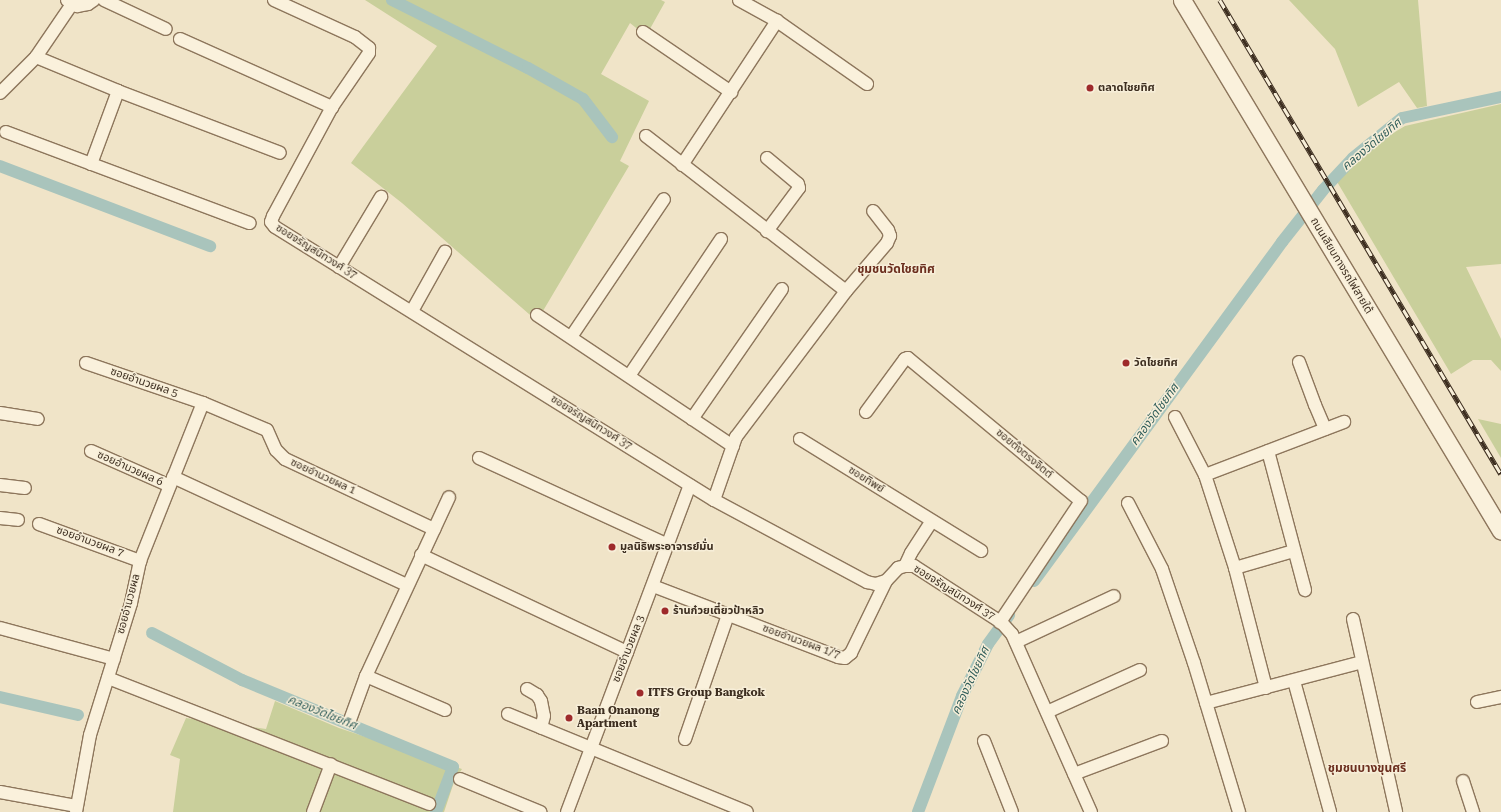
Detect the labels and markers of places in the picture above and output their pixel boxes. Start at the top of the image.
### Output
place label: ตลาดไชยทิศ [1098,81,1155,95]
marker: ตลาดไชยทิศ [1085,83,1095,93]
place label: วัดไชยทิศ [1134,356,1178,370]
marker: วัดไชยทิศ [1121,358,1131,368]
place label: มูลนิธิพระอาจารย์มั่น [620,540,714,554]
marker: มูลนิธิพระอาจารย์มั่น [607,542,617,552]
place label: ร้านก๋วยเตี๋ยวป้าหลิว [673,604,764,618]
marker: ร้านก๋วยเตี๋ยวป้าหลิว [660,606,670,616]
place label: ITFS Group Bangkok [648,686,765,700]
marker: ITFS Group Bangkok [635,688,645,698]
place label: Baan Onanong Apartment [577,705,659,731]
marker: Baan Onanong Apartment [564,713,574,723]

